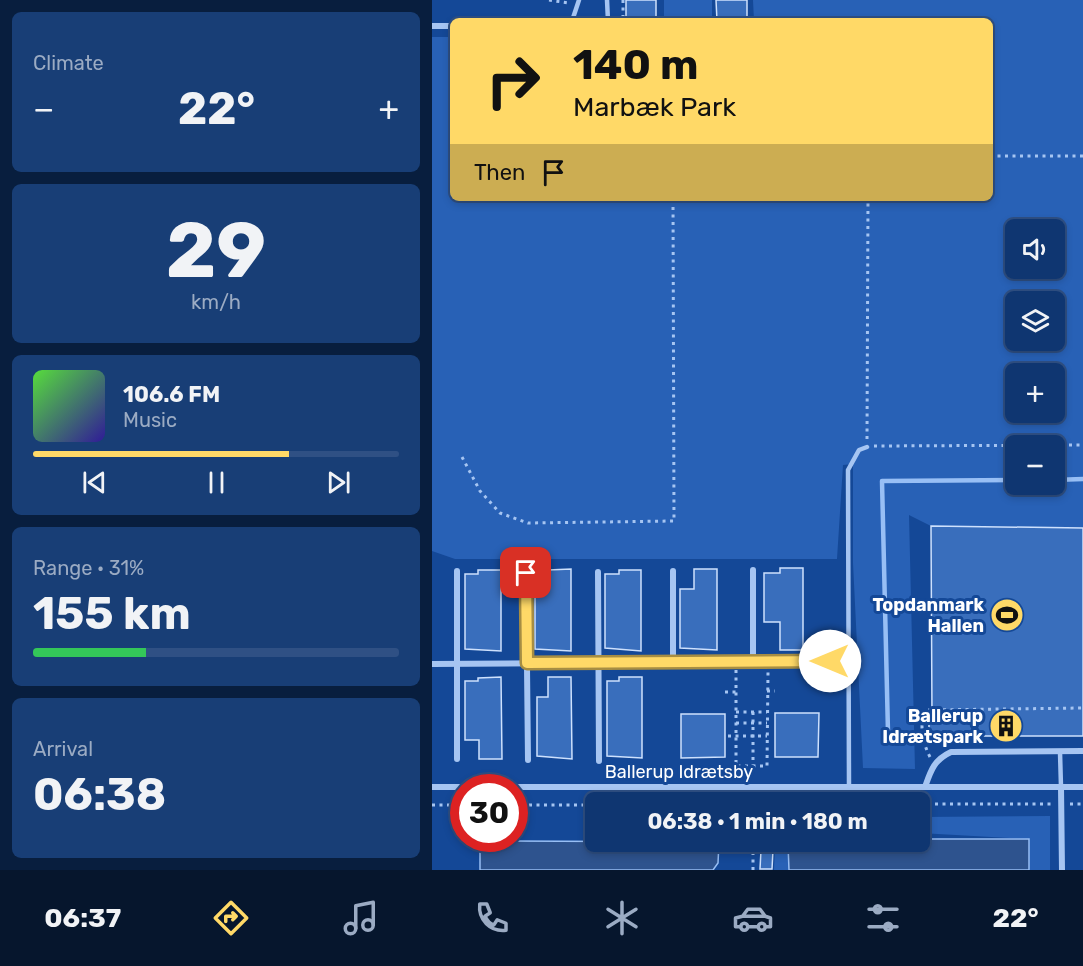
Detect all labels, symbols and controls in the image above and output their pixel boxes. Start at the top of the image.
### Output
text: 140 m [573,40,699,90]
icon: right [474,42,552,120]
text: Climate [33,51,104,75]
text: 22° [178,82,255,135]
text: − [33,89,54,128]
text: + [378,89,399,128]
text: Marbæk Park [573,91,736,123]
icon: arrive [537,156,570,189]
text: Then [474,159,525,186]
text: 29 [166,204,266,297]
map controls [1005,219,1065,495]
button: sound [1005,219,1065,279]
text: km/h [191,290,241,314]
button: layers [1005,291,1065,351]
button: + [1005,363,1065,423]
text: 106.6 FM [123,381,220,408]
text: Music [123,408,177,432]
button: − [1005,435,1065,495]
icon: previous [78,466,111,499]
icon: pause [200,466,233,499]
icon: next [322,466,355,499]
pin [500,547,551,598]
text: Range · 31% [33,556,144,580]
icon: arrive [509,556,542,589]
text: 155 km [33,587,191,640]
place label: Topdanmark Hallen [873,594,984,637]
sports icon: Topdanmark Hallen [989,597,1025,633]
position arrow [798,629,862,693]
place label: Ballerup Idrætspark [882,705,983,748]
building icon: Ballerup Idrætspark [988,708,1024,744]
text: Arrival [33,737,93,761]
street label: Ballerup Idrætsby [605,761,753,783]
text: 06:38 [33,768,166,821]
speed limit sign: 30 [450,774,528,852]
text: 06:38 · 1 min · 180 m [647,808,868,835]
icon: directions [210,897,252,939]
icon: music [340,897,382,939]
icon: phone [471,897,513,939]
icon: climate [601,897,643,939]
icon: car [732,897,774,939]
icon: filters [862,897,904,939]
text: 06:37 [44,902,121,934]
text: 22° [992,902,1039,934]

